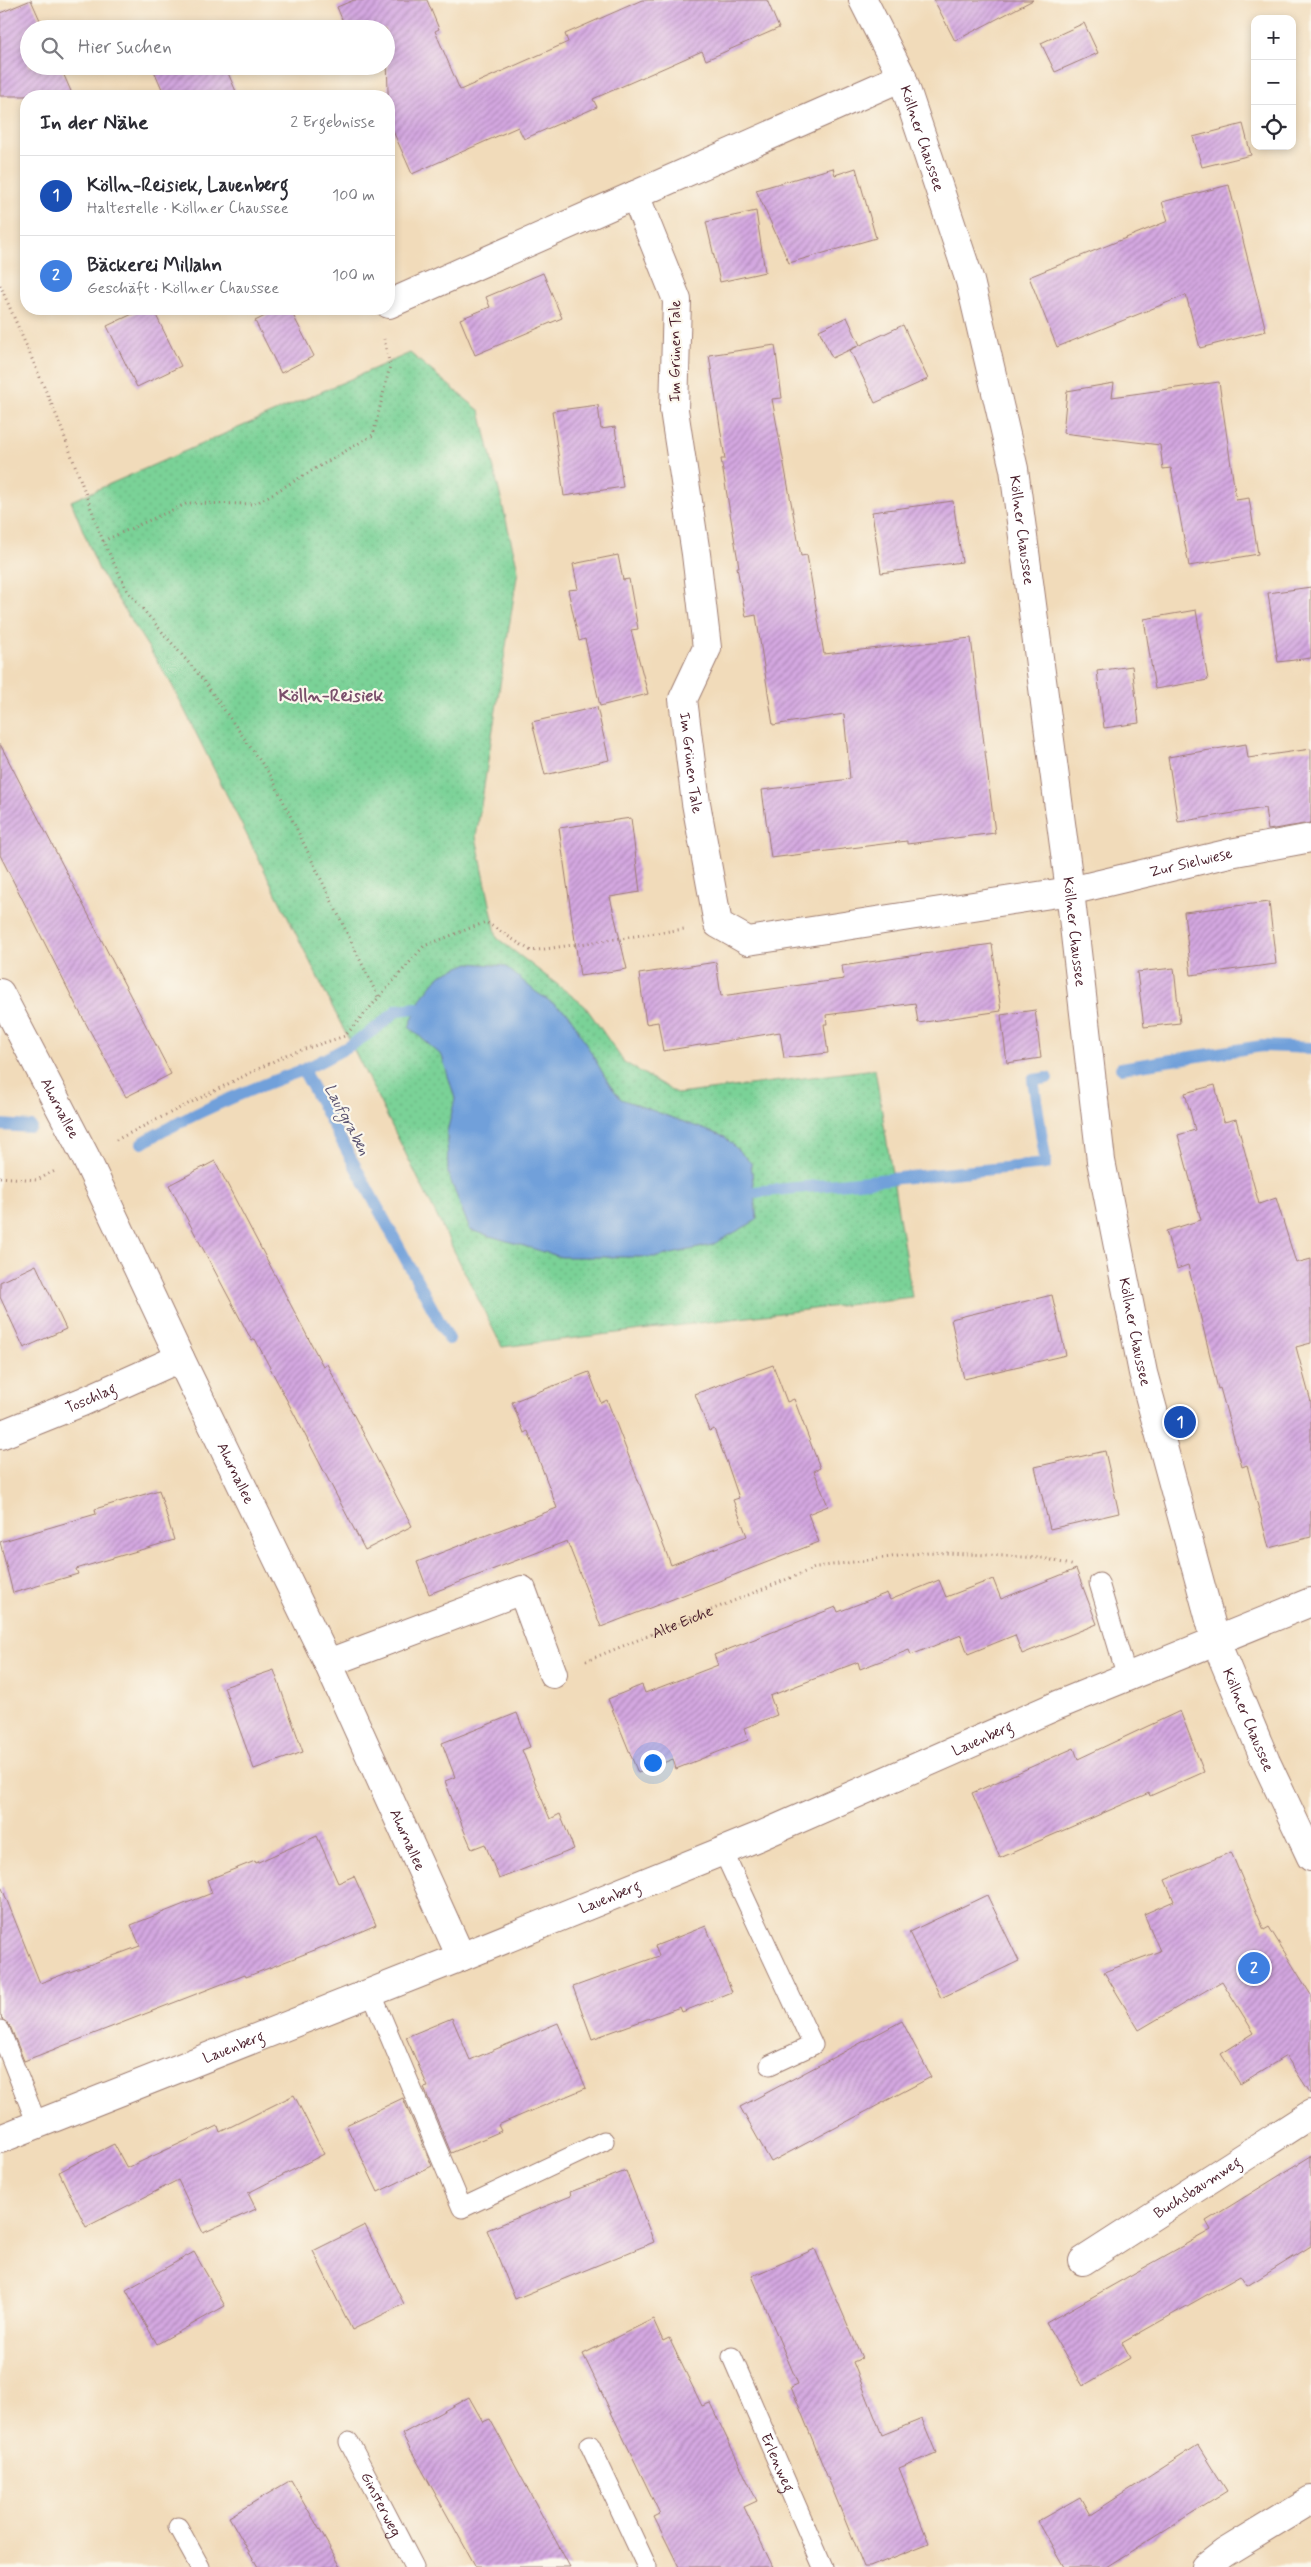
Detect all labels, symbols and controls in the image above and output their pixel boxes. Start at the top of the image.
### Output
map controls [1251,15,1296,150]
button: + [1251,15,1296,60]
search box [20,20,395,75]
icon: search [38,34,66,62]
text: Hier suchen [78,35,172,60]
button: − [1251,60,1296,105]
street label: Köllner Chaussee [895,83,948,194]
button: locate [1251,105,1296,150]
text: In der Nähe [40,109,148,137]
text: 2 Ergebnisse [290,112,375,133]
text: Kölln-Reisiek, Lauenberg [87,173,289,198]
text: 1 [52,185,60,206]
text: 100 m [332,185,375,206]
text: Haltestelle · Köllner Chaussee [87,198,289,219]
text: Bäckerei Millahn [87,253,222,278]
text: 2 [52,265,60,286]
text: 100 m [332,265,375,286]
text: Geschäft · Köllner Chaussee [87,278,279,299]
street label: Im Grünen Tale [666,300,686,402]
street label: Köllner Chaussee [1004,474,1038,586]
district label: Kölln-Reisiek [278,684,384,708]
street label: Im Grünen Tale [674,711,707,815]
street label: Zur Sielwiese [1148,844,1234,883]
street label: Köllner Chaussee [1057,876,1090,988]
street label: Ahornallee [35,1075,83,1143]
water label: Laufgraben [317,1080,374,1160]
street label: Köllner Chaussee [1113,1276,1155,1389]
street label: Toschlag [63,1379,120,1419]
pin: 1 [1164,1403,1196,1441]
street label: Ahornallee [212,1439,258,1508]
street label: Alte Eiche [649,1601,716,1644]
street label: Köllner Chaussee [1217,1665,1278,1775]
street label: Lauenberg [949,1717,1017,1761]
your location [640,1750,666,1776]
street label: Ahornallee [384,1806,430,1874]
street label: Lauenberg [576,1876,644,1919]
pin: 2 [1238,1949,1270,1987]
street label: Lauenberg [200,2027,268,2069]
street label: Buchsbaumweg [1150,2153,1246,2224]
street label: Erlenweg [755,2430,798,2496]
street label: Ginsterweg [355,2469,405,2541]

